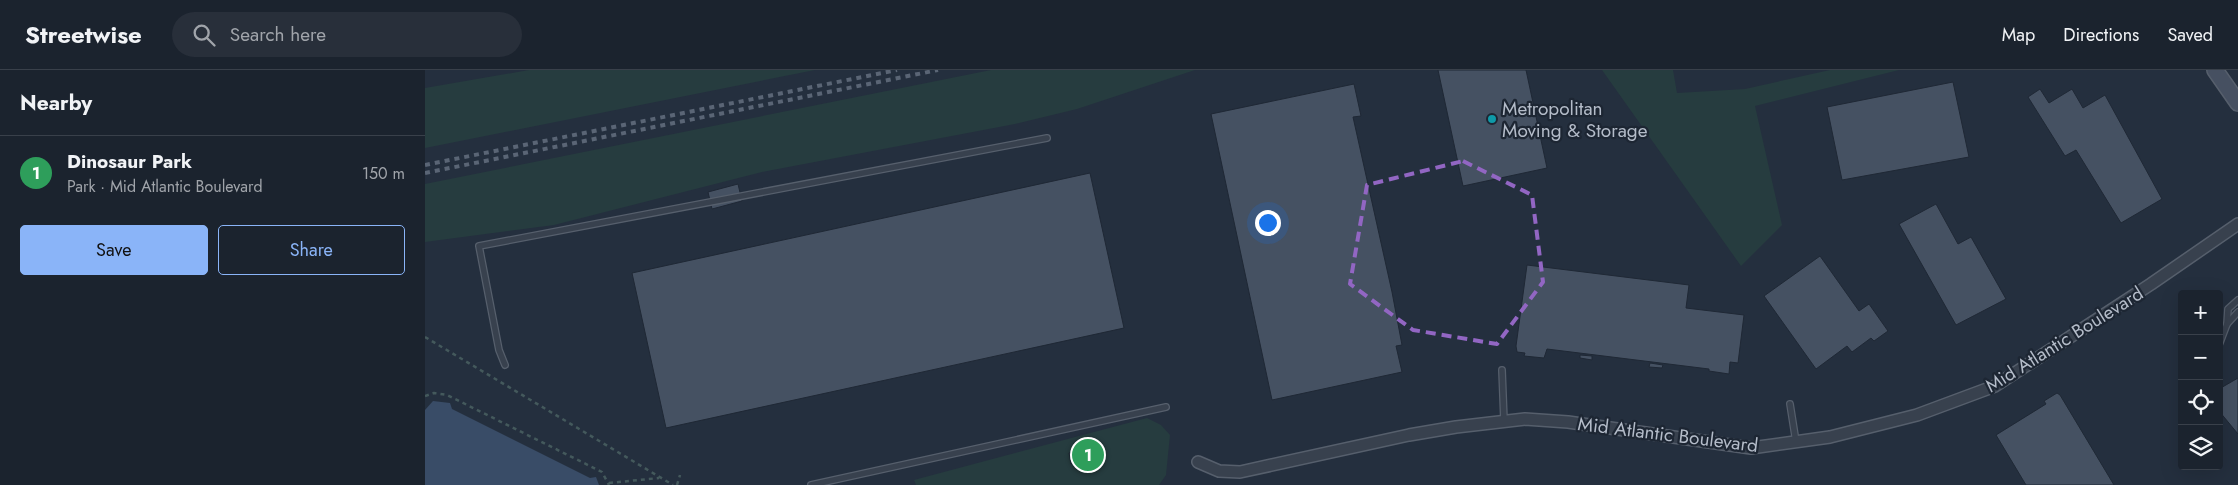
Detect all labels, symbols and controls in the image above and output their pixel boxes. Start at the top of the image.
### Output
search box [172,12,522,57]
text: Streetwise [25,17,142,52]
icon: search [190,21,218,49]
text: Search here [230,21,326,48]
text: Map [2002,22,2035,48]
text: Directions [2063,22,2139,48]
text: Saved [2167,22,2213,48]
text: Nearby [20,88,92,118]
place label: Metropolitan Moving & Storage [1502,95,1648,144]
marker: Metropolitan Moving & Storage [1486,113,1498,125]
text: Dinosaur Park [67,148,192,175]
text: 1 [32,162,40,185]
text: 150 m [362,162,405,185]
text: Park · Mid Atlantic Boulevard [67,175,263,198]
your location [1255,210,1281,236]
button: Save [20,225,208,275]
button: Share [218,225,405,275]
street label: Mid Atlantic Boulevard [1980,280,2148,399]
map controls [2178,290,2223,470]
button: + [2178,290,2223,335]
button: − [2178,335,2223,380]
button: locate [2178,380,2223,425]
street label: Mid Atlantic Boulevard [1576,410,1760,459]
button: layers [2178,425,2223,470]
pin: 1 [1072,436,1104,474]

